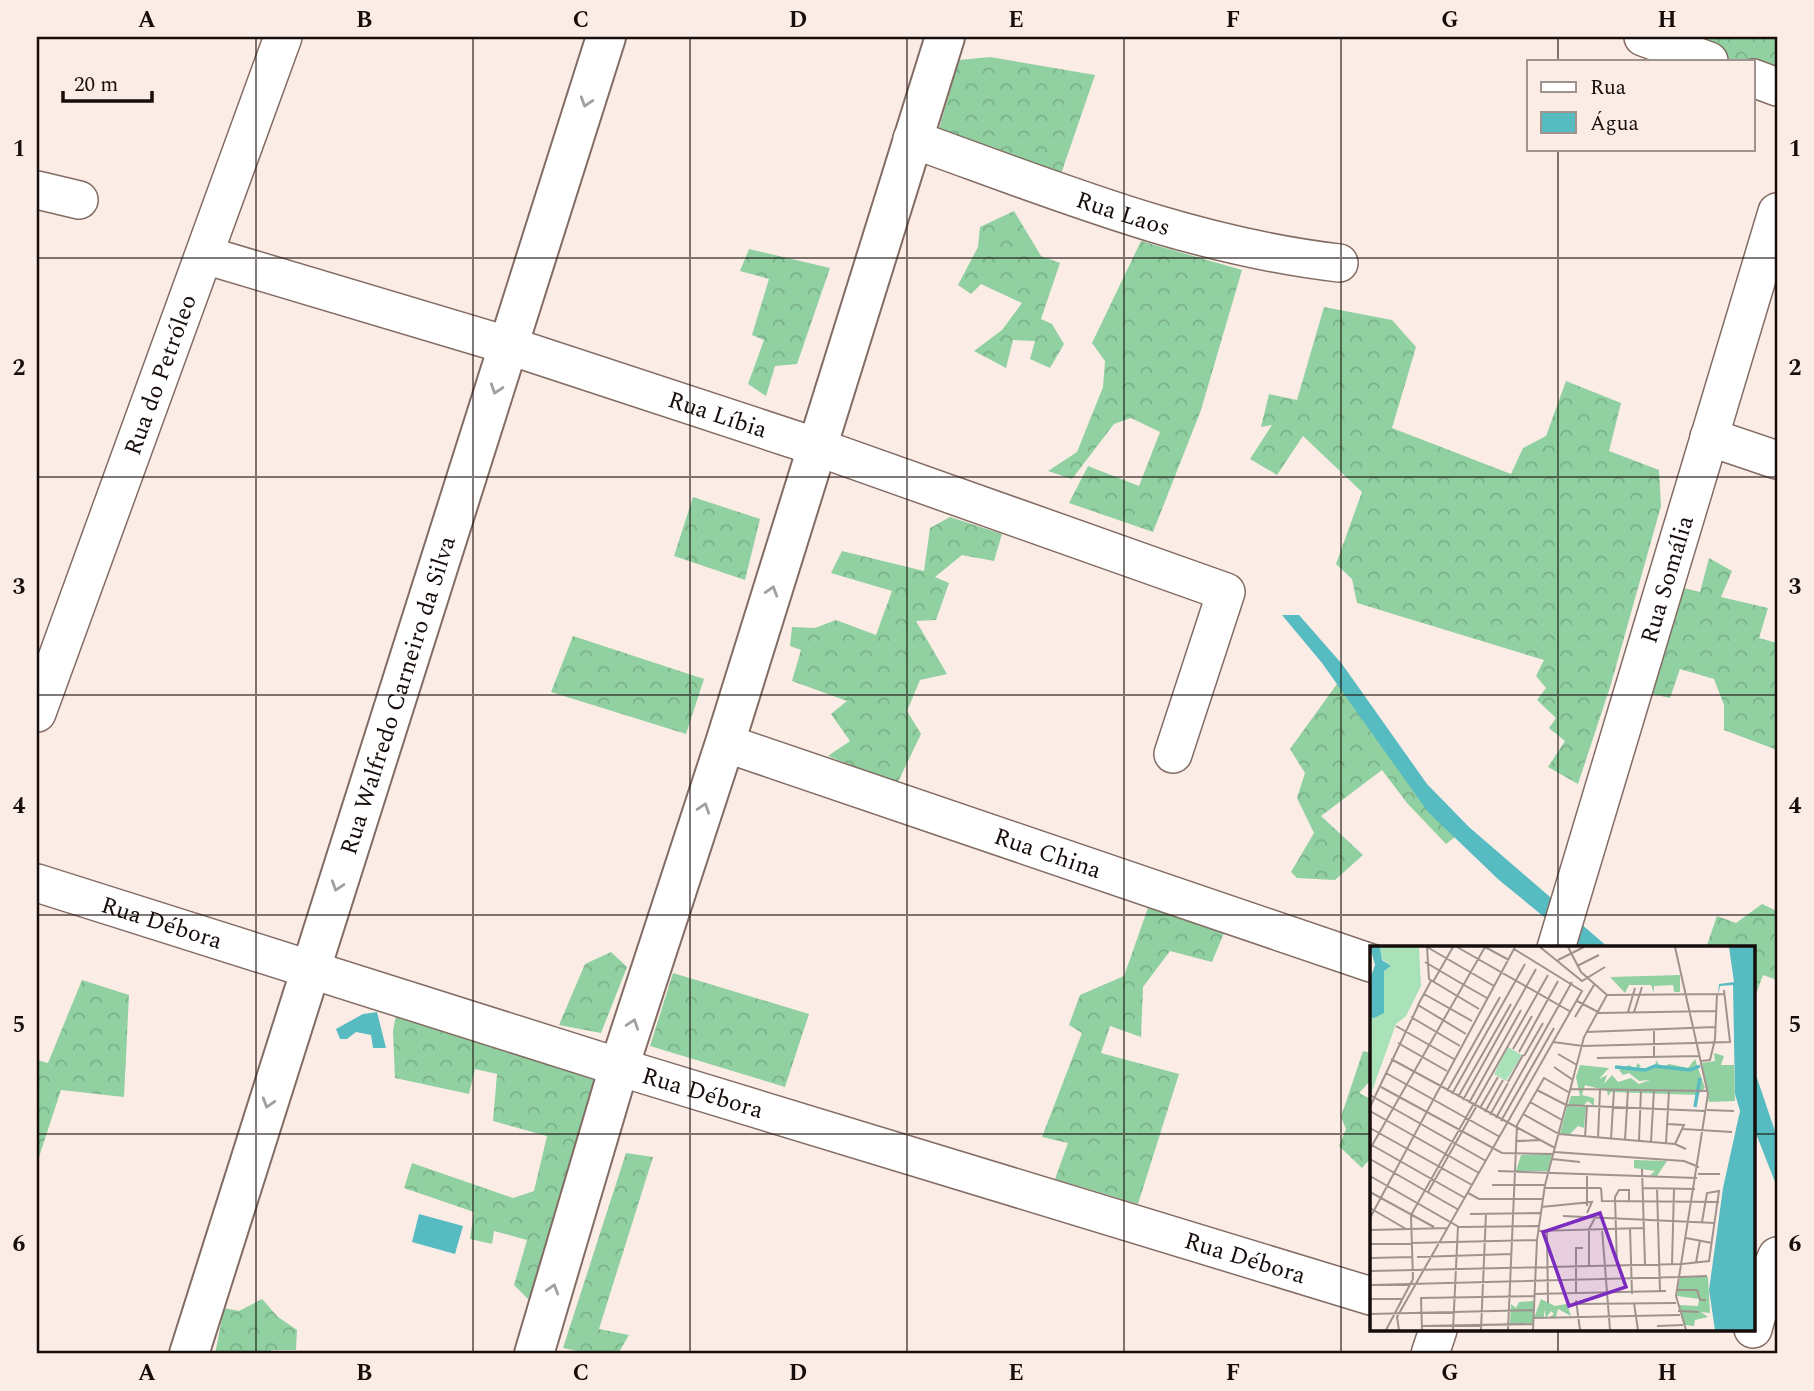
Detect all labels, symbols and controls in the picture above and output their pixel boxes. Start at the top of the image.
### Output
text: A [138,3,156,38]
text: B [356,3,372,38]
text: C [573,3,589,38]
text: D [789,3,807,38]
text: E [1008,3,1024,38]
text: F [1226,3,1240,38]
text: G [1441,3,1459,38]
text: H [1657,3,1677,38]
scale bar [63,60,152,104]
legend [1527,60,1755,150]
text: 20 m [74,69,118,101]
text: Rua [1590,72,1627,104]
one-way arrow [579,96,594,108]
text: Água [1590,108,1640,140]
text: 1 [13,132,25,167]
text: 1 [1789,132,1801,167]
street label: Rua Laos [1071,182,1174,246]
street label: Rua do Petróleo [115,290,207,461]
text: 2 [13,351,26,386]
text: 2 [1789,351,1802,386]
street label: Rua Líbia [663,382,772,448]
one-way arrow [490,383,504,395]
street label: Rua Somália [1631,511,1704,648]
street label: Rua Walfredo Carneiro da Silva [331,531,466,860]
text: 3 [13,570,26,605]
text: 3 [1789,570,1802,605]
one-way arrow [764,585,778,598]
text: 4 [13,789,26,824]
text: 4 [1789,789,1802,824]
one-way arrow [695,802,710,814]
street label: Rua China [989,819,1106,889]
one-way arrow [331,879,345,892]
street label: Rua Débora [96,887,227,960]
inset map [1370,946,1755,1332]
text: 5 [13,1008,25,1043]
text: 5 [1789,1008,1801,1043]
one-way arrow [625,1018,639,1031]
street label: Rua Débora [637,1058,768,1129]
one-way arrow [262,1096,276,1108]
street label: Rua Débora [1180,1223,1310,1294]
text: 6 [13,1227,26,1262]
text: 6 [1789,1227,1802,1262]
one-way arrow [545,1283,560,1295]
text: A [138,1356,156,1391]
text: B [356,1356,372,1391]
text: C [573,1356,589,1391]
text: D [789,1356,807,1391]
text: E [1008,1356,1024,1391]
text: F [1226,1356,1240,1391]
text: G [1441,1356,1459,1391]
text: H [1657,1356,1677,1391]

